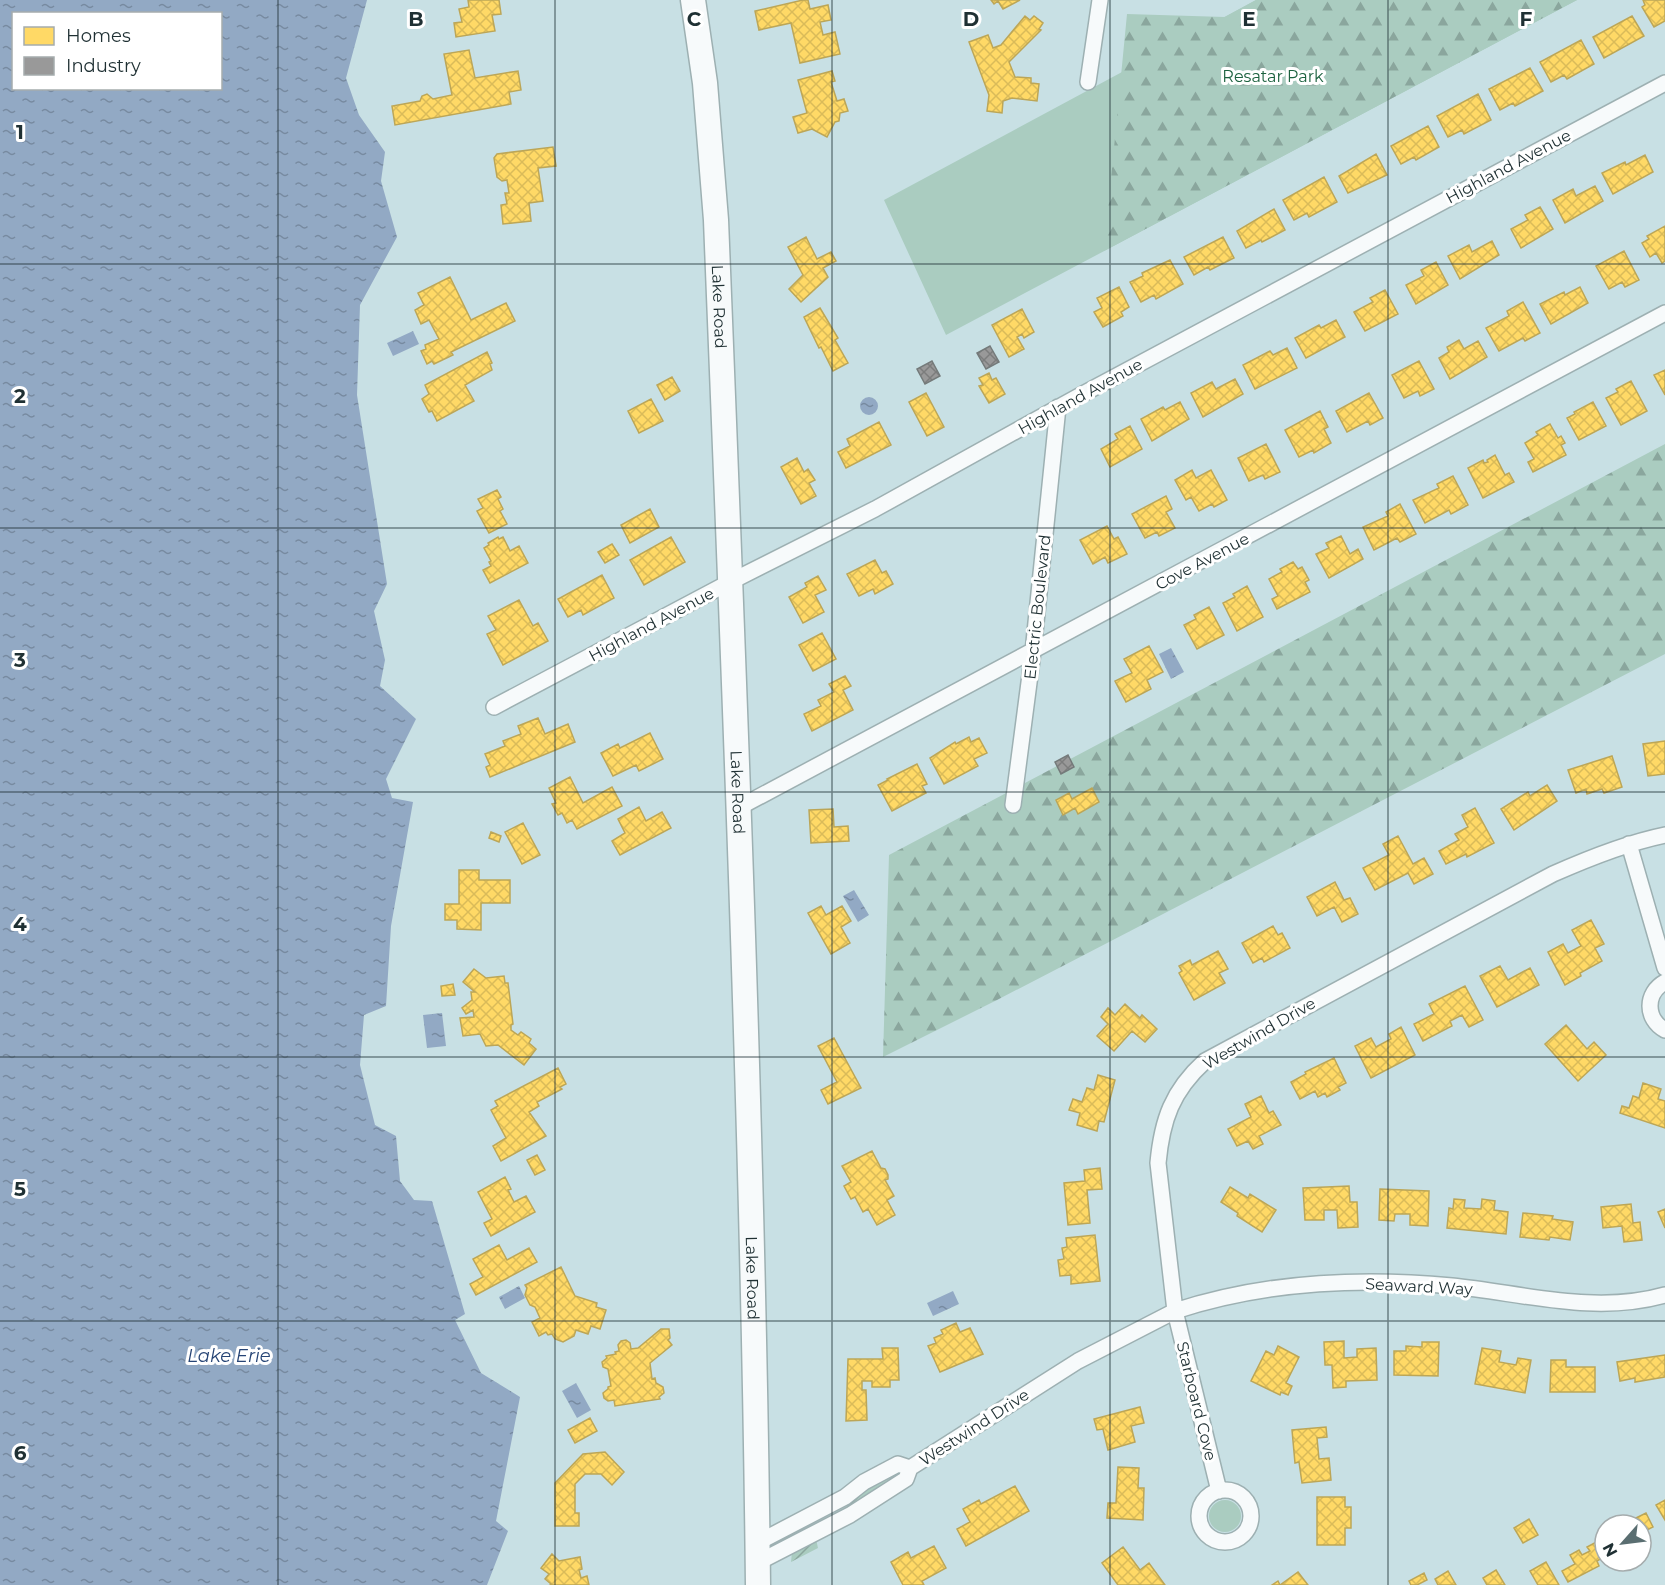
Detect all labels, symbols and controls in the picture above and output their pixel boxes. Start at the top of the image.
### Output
text: B [408,7,424,31]
text: C [687,7,702,31]
text: D [963,7,979,31]
text: E [1242,7,1256,31]
text: F [1520,7,1533,31]
legend [12,12,222,90]
text: Homes [66,25,131,47]
text: Industry [66,55,141,77]
park label: Resatar Park [1222,67,1324,86]
text: 1 [16,120,24,144]
street label: Highland Avenue [1442,125,1574,207]
street label: Lake Road [708,264,730,349]
street label: Highland Avenue [1015,354,1146,438]
text: 2 [14,384,26,408]
street label: Cove Avenue [1152,529,1252,594]
street label: Electric Boulevard [1020,534,1055,680]
street label: Highland Avenue [585,583,717,665]
text: 3 [13,648,26,672]
street label: Lake Road [727,750,749,835]
text: 4 [13,912,27,936]
street label: Westwind Drive [1200,993,1319,1073]
text: 5 [14,1177,26,1201]
street label: Lake Road [742,1236,763,1320]
street label: Seaward Way [1365,1274,1474,1299]
street label: Starboard Cove [1173,1340,1221,1463]
water label: Lake Erie [187,1345,271,1367]
street label: Westwind Drive [916,1385,1033,1470]
text: 6 [14,1441,27,1465]
north arrow [1593,1513,1653,1573]
text: N [1599,1540,1622,1560]

